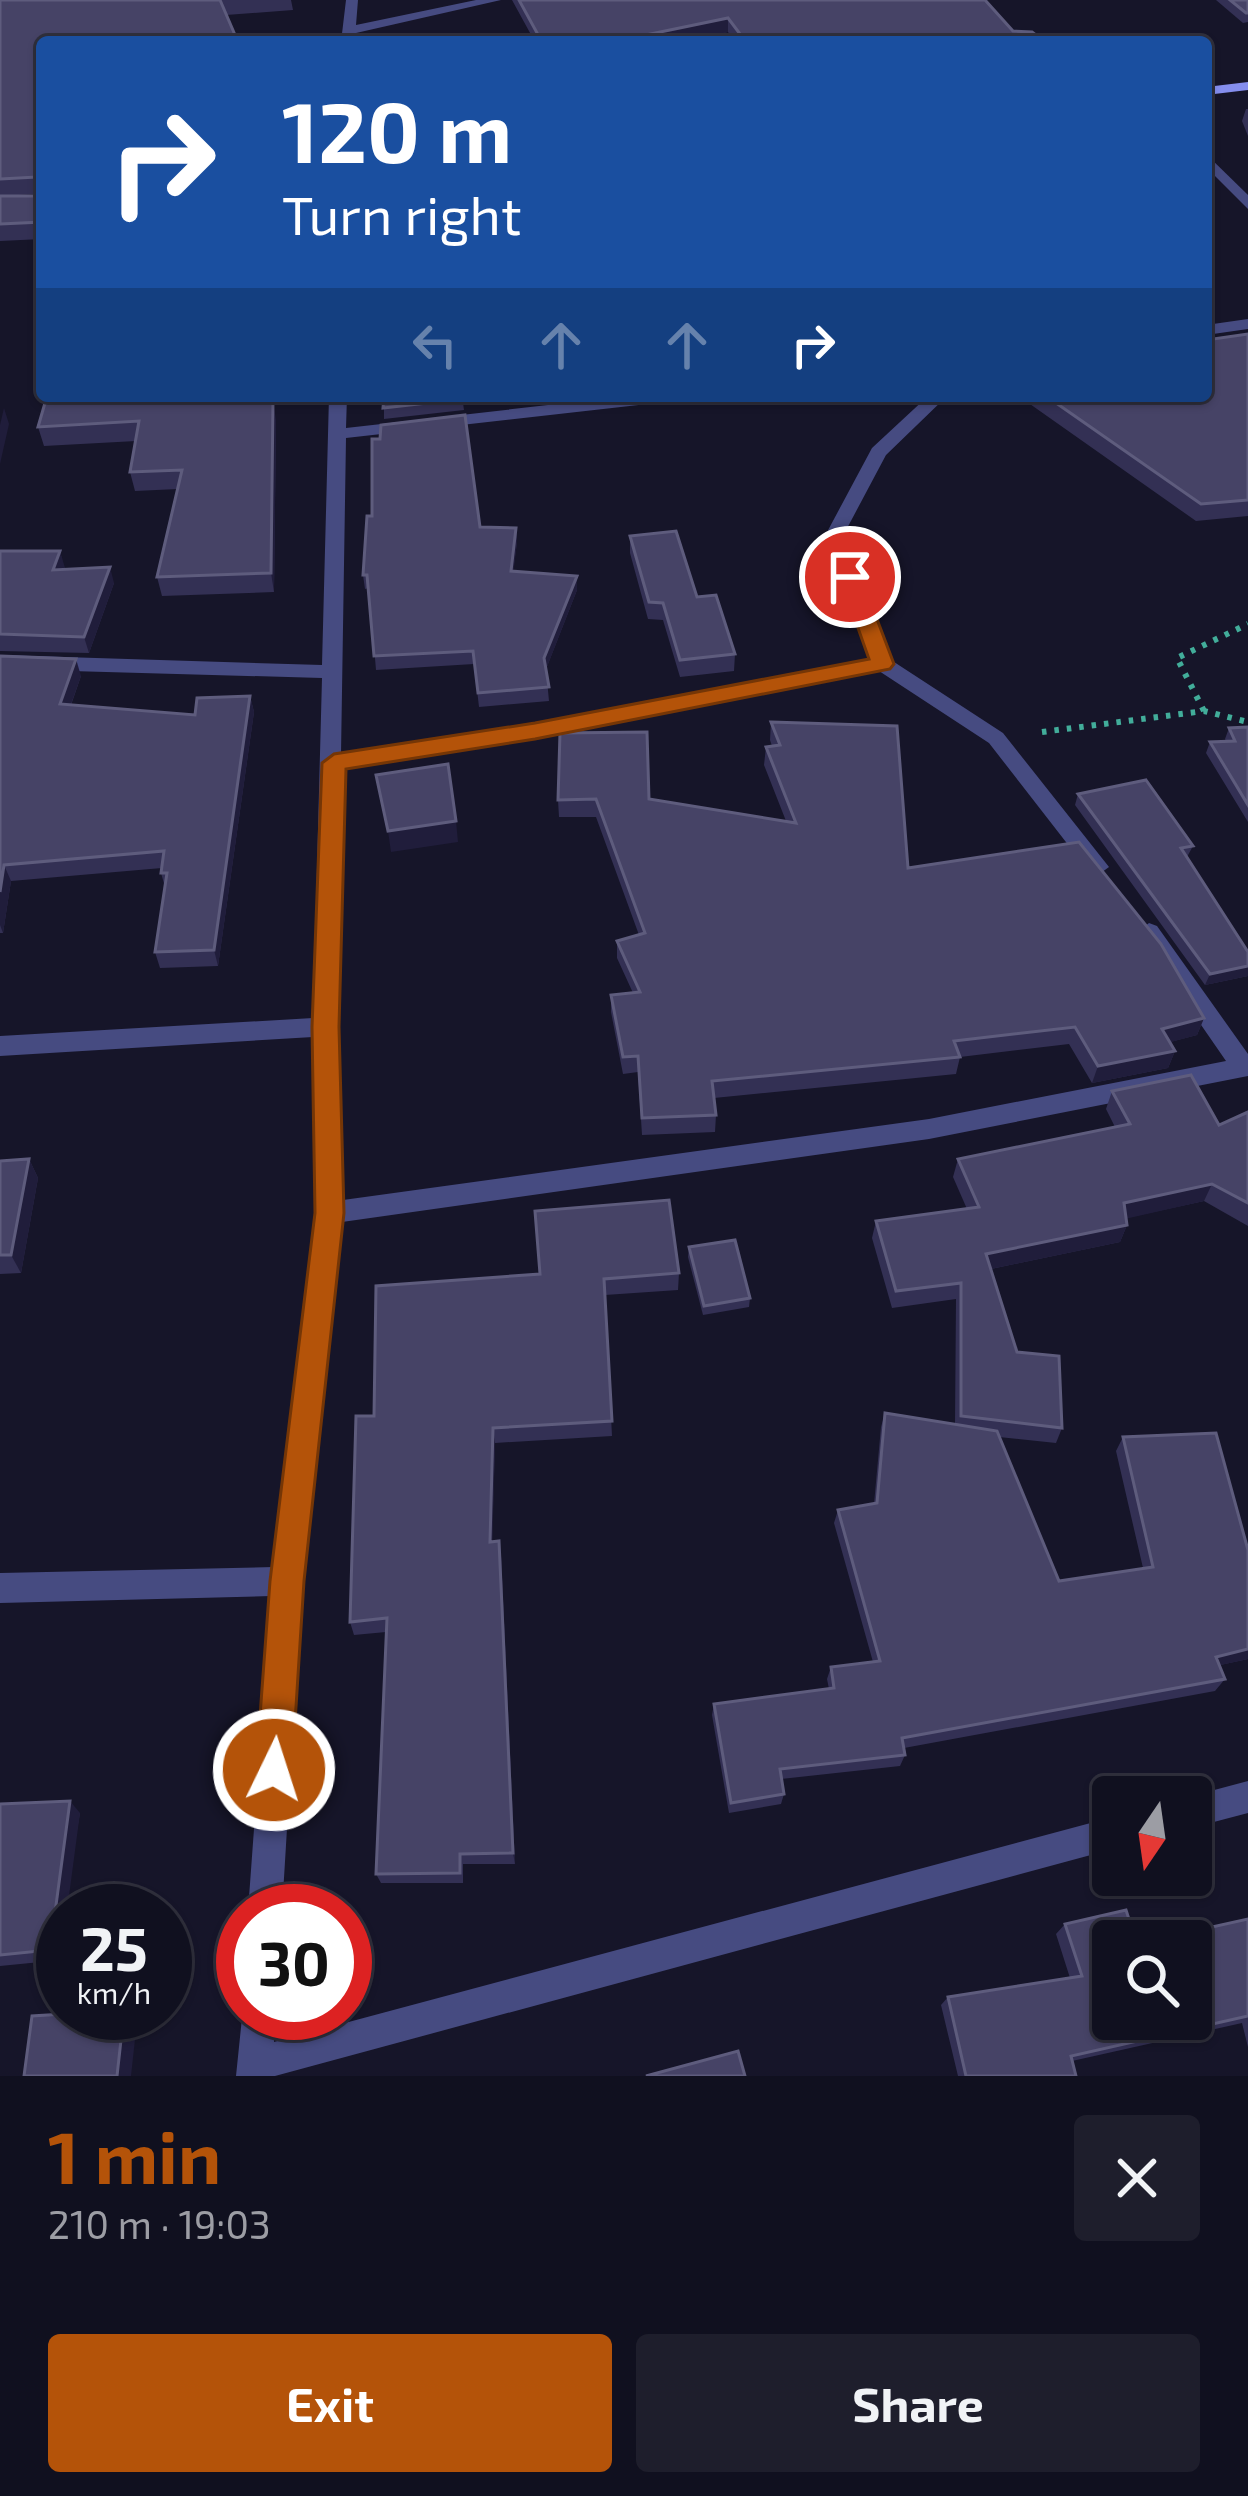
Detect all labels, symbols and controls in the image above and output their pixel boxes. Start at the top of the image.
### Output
text: 120 m [282,79,512,180]
icon: right [84,84,240,240]
text: Turn right [282,181,522,246]
icon: left [402,312,468,378]
icon: ahead [528,312,594,378]
icon: ahead [654,312,720,378]
icon: right [780,312,846,378]
pin [799,526,901,628]
icon: arrive [817,544,883,610]
position arrow [211,1707,337,1833]
north arrow [1092,1776,1212,1896]
map controls [1092,1776,1212,2040]
speed limit sign: 30 [216,1884,372,2040]
text: 25 [80,1911,148,1983]
button: search [1092,1920,1212,2040]
text: km/h [77,1974,151,2010]
text: 1 min [48,2112,221,2198]
button: close [1074,2115,1200,2241]
text: 210 m · 19:03 [48,2200,271,2247]
button: Exit [48,2334,612,2472]
button: Share [636,2334,1200,2472]

